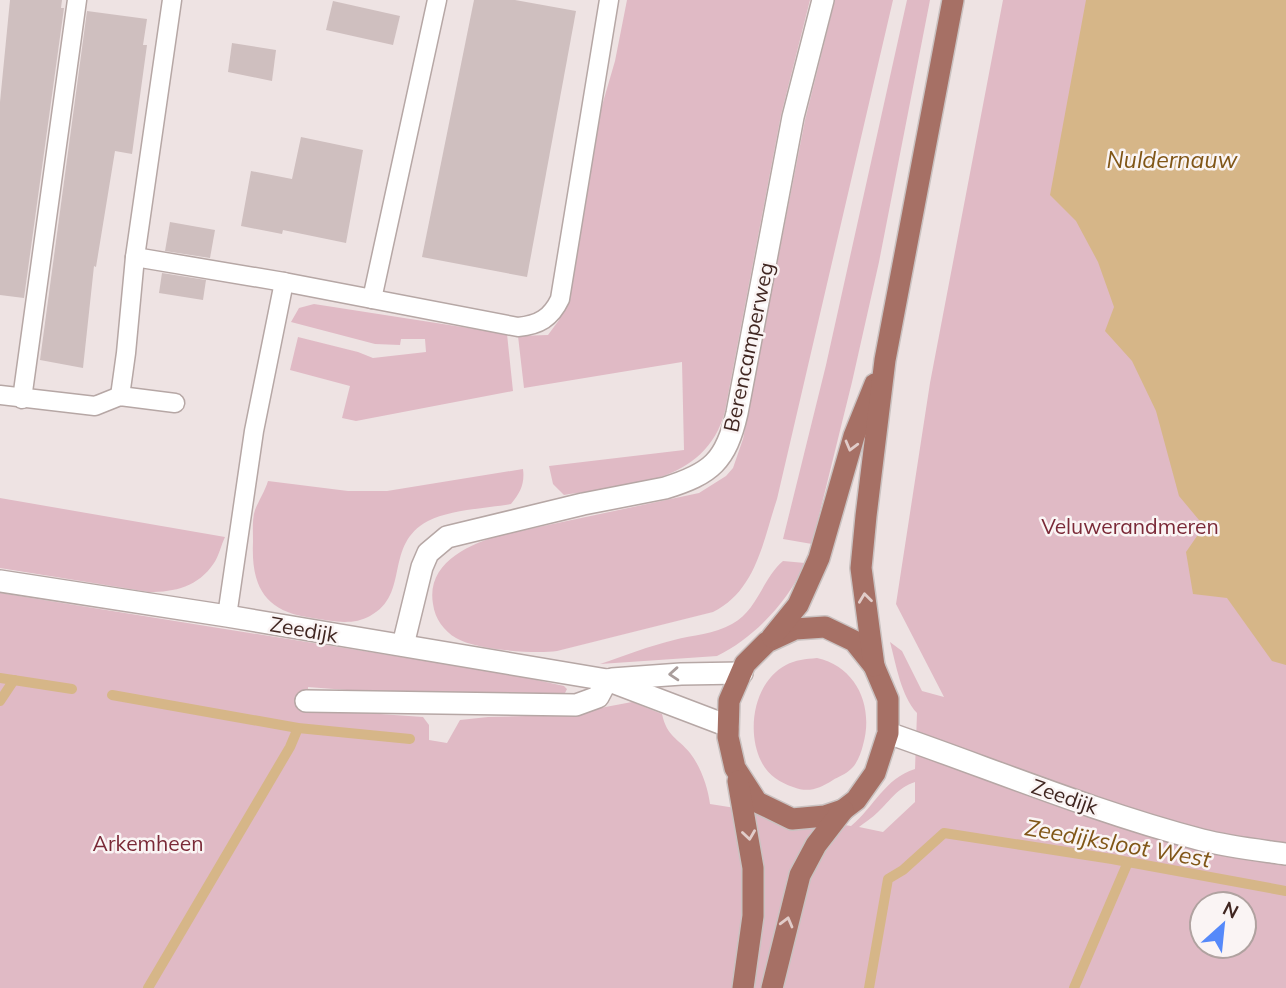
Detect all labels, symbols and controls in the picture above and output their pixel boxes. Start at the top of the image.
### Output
water label: Nuldernauw [1106,145,1239,174]
street label: Berencamperweg [717,260,779,434]
one-way arrow [845,440,859,452]
park label: Veluwerandmeren [1041,513,1219,539]
one-way arrow [858,592,873,604]
street label: Zeedijk [268,610,340,648]
one-way arrow [668,667,679,682]
street label: Zeedijk [1028,773,1102,819]
water label: Zeedijksloot West [1023,812,1214,874]
one-way arrow [741,829,756,841]
park label: Arkemheen [93,830,203,856]
north arrow [1188,890,1258,960]
text: N [1219,896,1243,924]
one-way arrow [779,916,794,928]

